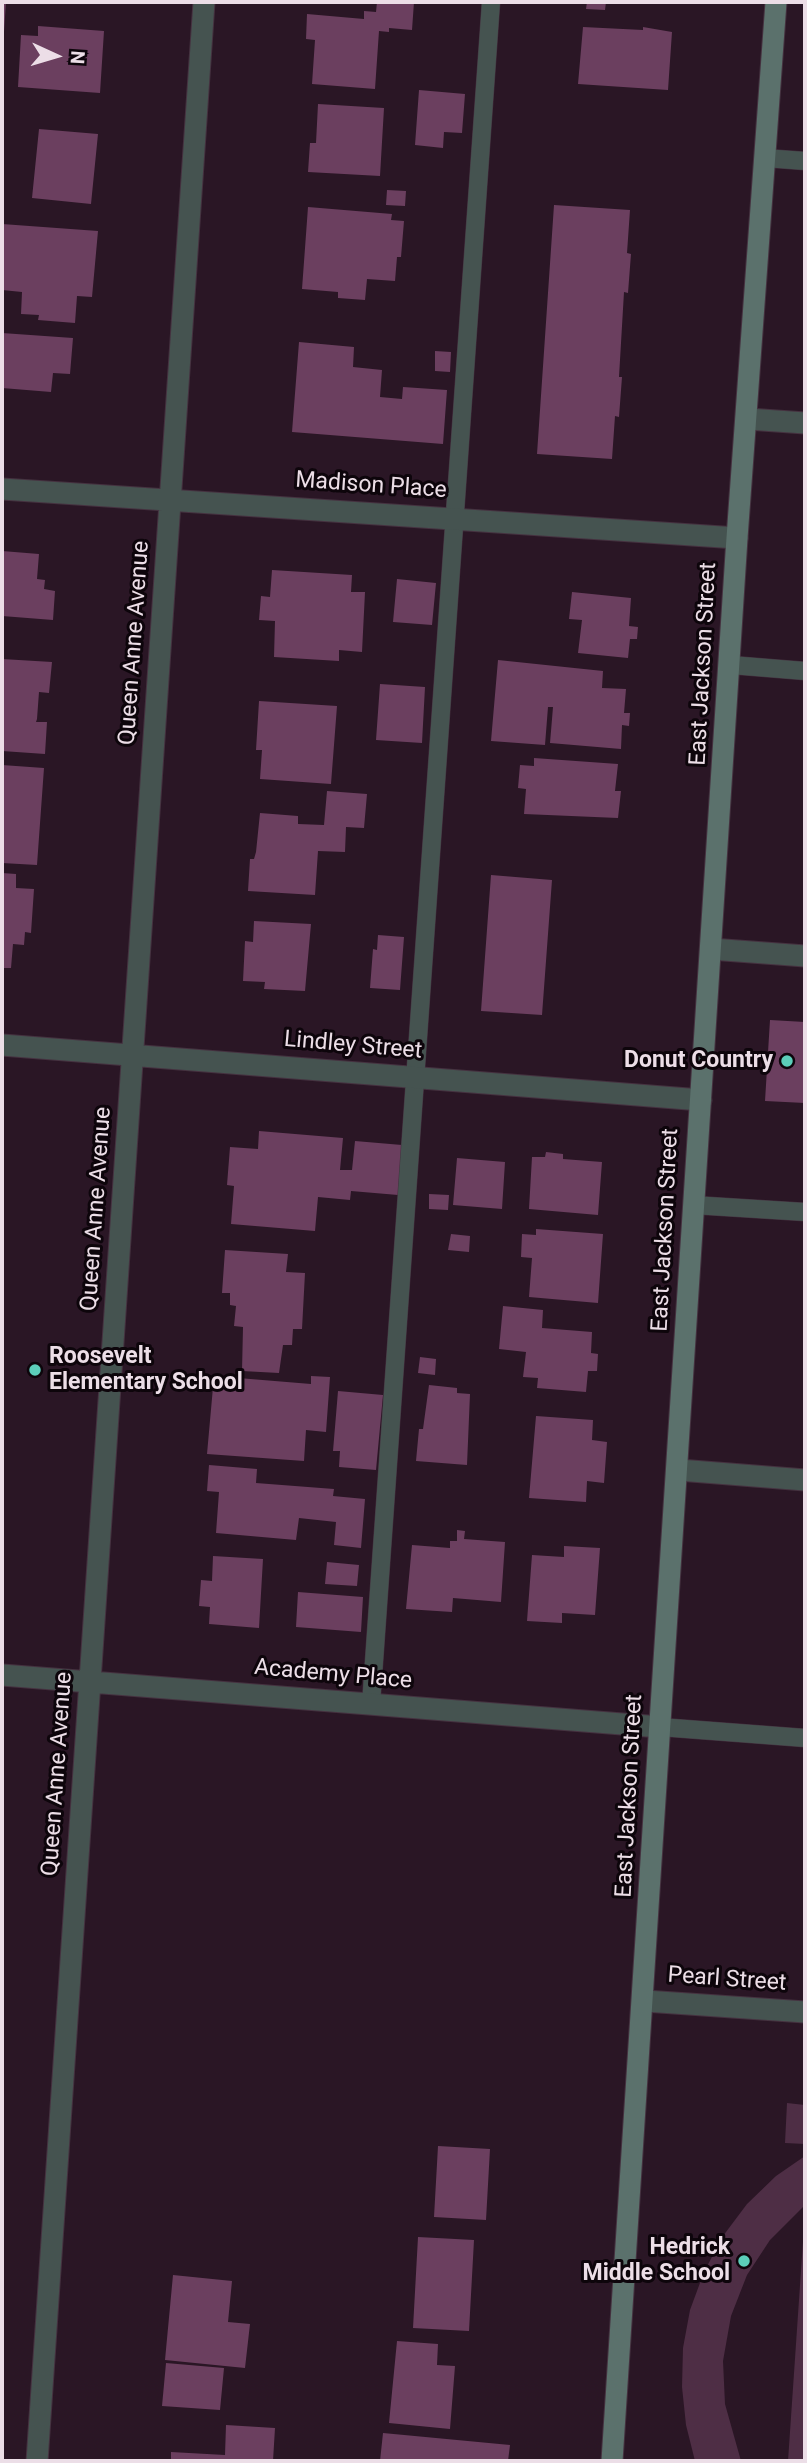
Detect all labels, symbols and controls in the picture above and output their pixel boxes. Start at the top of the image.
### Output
north arrow [21,21,91,91]
text: N [66,50,89,65]
street label: Madison Place [295,467,447,505]
street label: Queen Anne Avenue [114,540,156,746]
street label: East Jackson Street [685,562,723,766]
street label: Lindley Street [283,1026,423,1066]
place label: Donut Country [624,1047,773,1075]
marker: Donut Country [779,1053,795,1069]
street label: Queen Anne Avenue [76,1106,118,1312]
street label: East Jackson Street [647,1128,685,1332]
place label: Roosevelt Elementary School [49,1343,243,1397]
marker: Roosevelt Elementary School [27,1362,43,1378]
street label: Academy Place [253,1654,413,1696]
street label: Queen Anne Avenue [37,1671,79,1877]
street label: East Jackson Street [611,1694,649,1898]
street label: Pearl Street [667,1962,787,1998]
place label: Hedrick Middle School [583,2234,730,2288]
marker: Hedrick Middle School [736,2253,752,2269]

